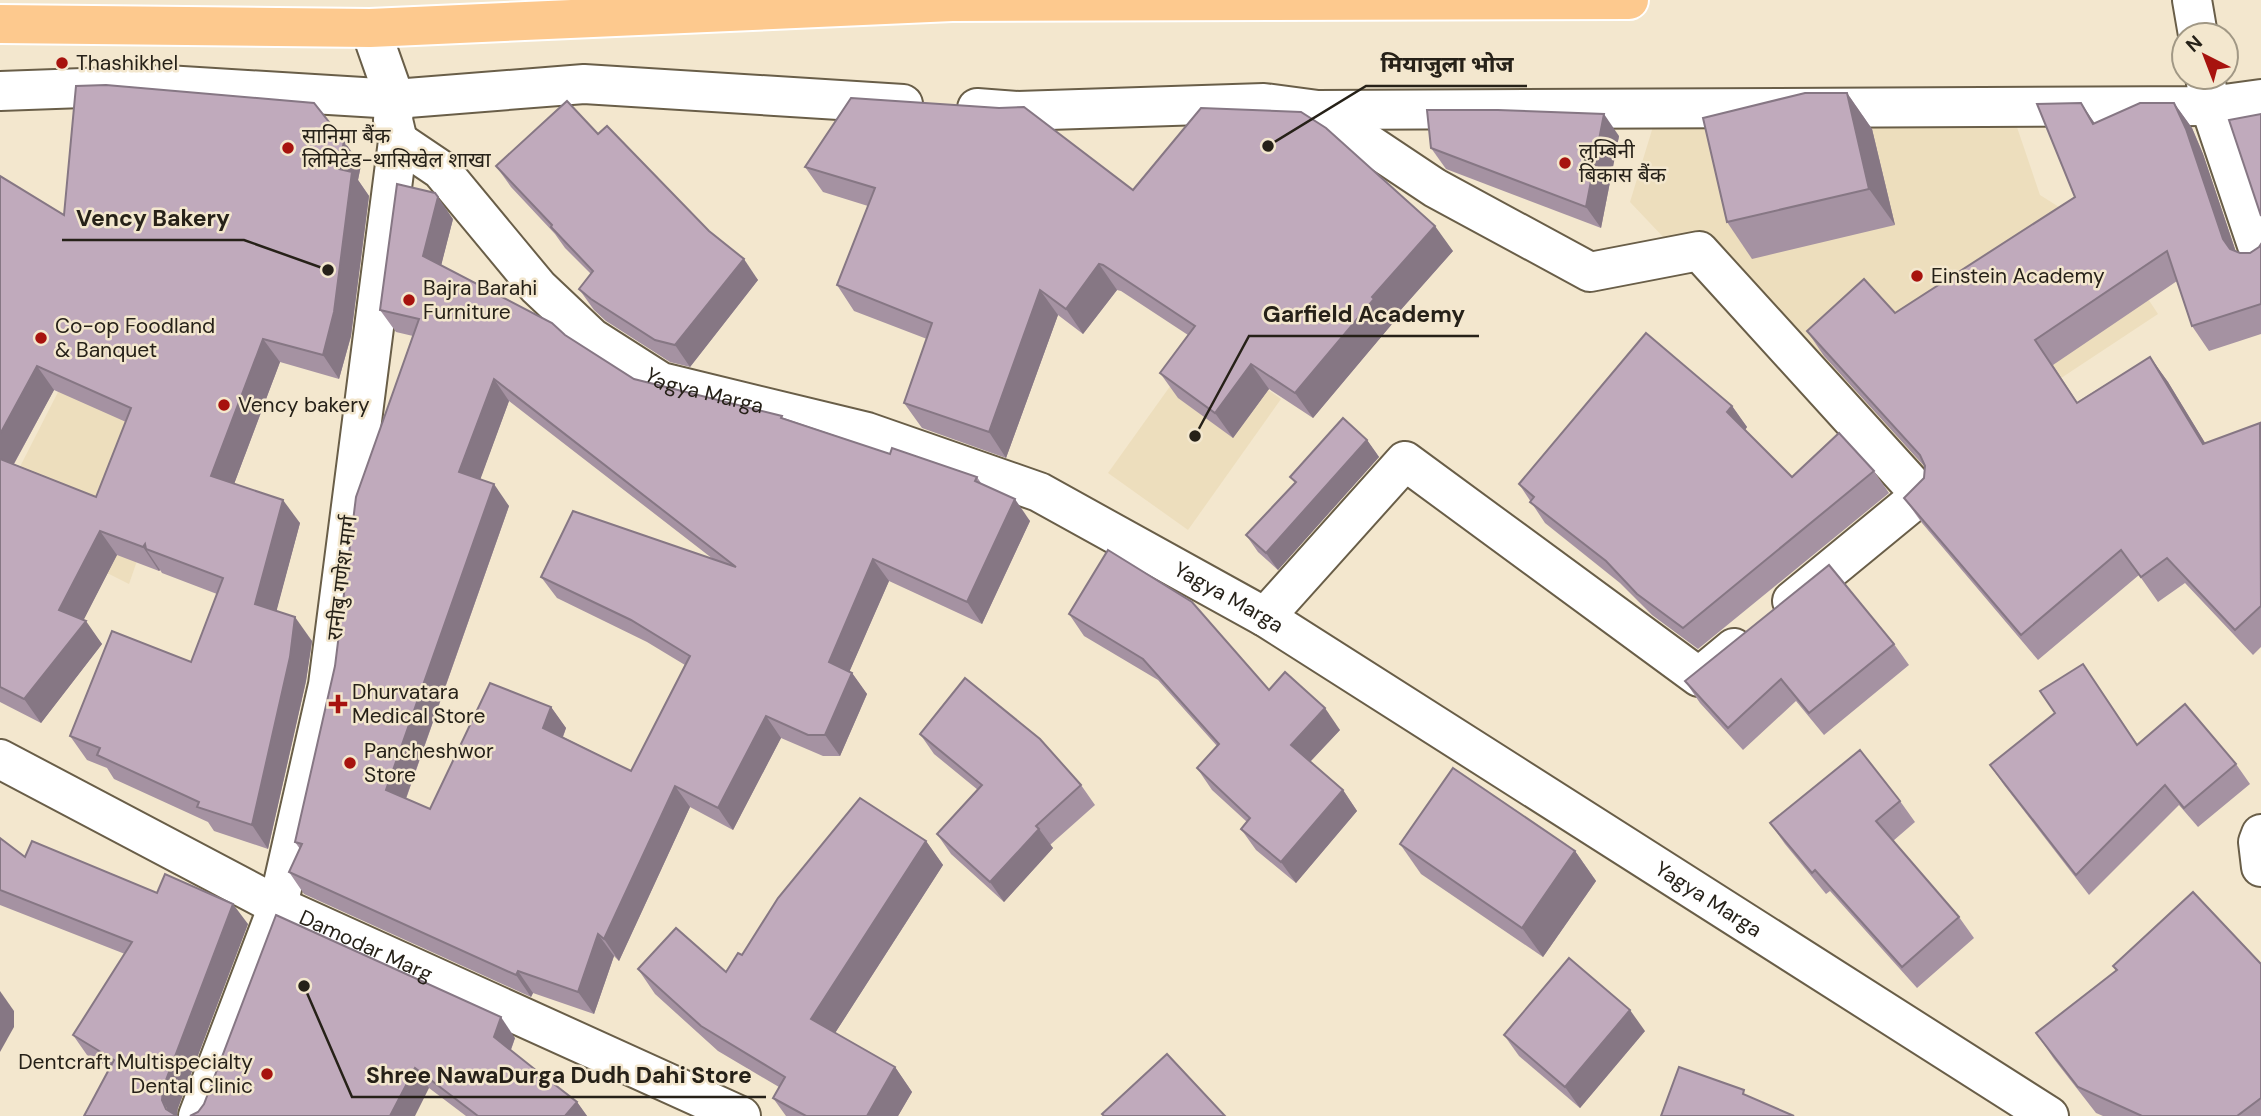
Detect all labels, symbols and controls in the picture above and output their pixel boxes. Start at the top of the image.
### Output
north arrow [2170,21,2240,91]
text: N [2180,30,2207,58]
callout: मियाजुला भोज [1366,42,1527,86]
place label: Thashikhel [76,49,178,77]
text: मियाजुला भोज [1380,49,1514,79]
marker: Thashikhel [54,55,70,71]
place label: सानिमा बैंक लिमिटेड-थासिखेल शाखा [302,122,491,174]
place label: लुम्बिनी बिकास बैंक [1579,137,1667,189]
marker: सानिमा बैंक लिमिटेड-थासिखेल शाखा [280,140,296,156]
marker: लुम्बिनी बिकास बैंक [1557,155,1573,171]
callout: Vency Bakery [62,196,244,240]
text: Vency Bakery [76,203,230,233]
place label: Einstein Academy [1931,262,2105,290]
marker: Einstein Academy [1909,268,1925,284]
place label: Bajra Barahi Furniture [423,274,537,326]
marker: Bajra Barahi Furniture [401,292,417,308]
callout: Garfield Academy [1249,292,1479,336]
text: Garfield Academy [1263,299,1465,329]
place label: Co-op Foodland & Banquet [55,312,215,364]
marker: Co-op Foodland & Banquet [33,330,49,346]
street label: Yagya Marga [639,361,766,420]
place label: Vency bakery [238,391,370,419]
marker: Vency bakery [216,397,232,413]
street label: रानीबु गणेश मार्ग [320,513,364,642]
street label: Yagya Marga [1169,555,1289,639]
place label: Dhurvatara Medical Store [352,678,485,730]
marker: Dhurvatara Medical Store [330,696,346,712]
place label: Pancheshwor Store [364,737,494,789]
marker: Pancheshwor Store [342,755,358,771]
street label: Yagya Marga [1650,855,1767,944]
street label: Damodar Marg [295,904,437,988]
place label: Dentcraft Multispecialty Dental Clinic [18,1048,253,1100]
callout: Shree NawaDurga Dudh Dahi Store [352,1053,766,1097]
text: Shree NawaDurga Dudh Dahi Store [366,1060,752,1090]
marker: Dentcraft Multispecialty Dental Clinic [259,1066,275,1082]

